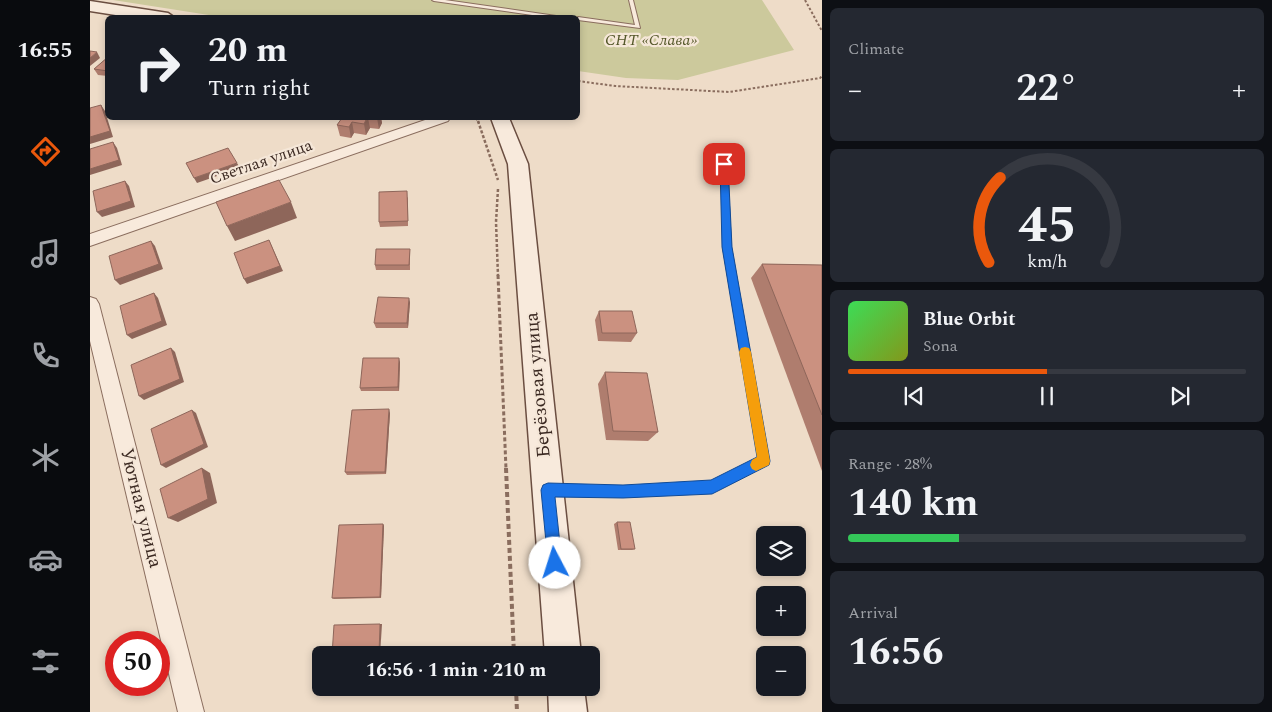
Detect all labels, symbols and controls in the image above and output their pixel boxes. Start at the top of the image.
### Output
text: 20 m [208,24,288,77]
park label: СНТ «Слава» [605,28,697,52]
text: 16:55 [17,34,73,67]
icon: right [125,35,190,100]
text: Climate [848,37,904,61]
text: 22° [1016,60,1078,118]
text: − [848,69,862,112]
text: + [1232,69,1246,112]
text: Turn right [208,72,310,105]
street label: Светлая улица [206,133,316,191]
icon: directions [28,134,63,169]
pin [703,143,745,185]
icon: arrive [710,150,738,178]
text: 45 [1018,186,1076,265]
icon: music [28,236,63,271]
text: km/h [1027,248,1067,275]
text: Blue Orbit [923,305,1016,334]
street label: Берёзовая улица [517,310,559,459]
text: Sona [923,334,958,358]
icon: phone [28,338,63,373]
icon: previous [900,382,928,410]
icon: pause [1033,382,1061,410]
icon: next [1166,382,1194,410]
icon: climate [28,440,63,475]
street label: Уютная улица [112,445,170,572]
text: Range · 28% [848,452,932,476]
text: 140 km [848,475,979,533]
map controls [756,526,806,696]
button: layers [756,526,806,576]
position arrow [528,536,580,588]
icon: car [28,542,63,577]
button: + [756,586,806,636]
text: Arrival [848,601,898,625]
text: 16:56 [848,624,943,682]
speed limit sign: 50 [105,631,170,696]
icon: filters [28,644,63,679]
button: − [756,646,806,696]
text: 16:56 · 1 min · 210 m [366,656,546,685]

